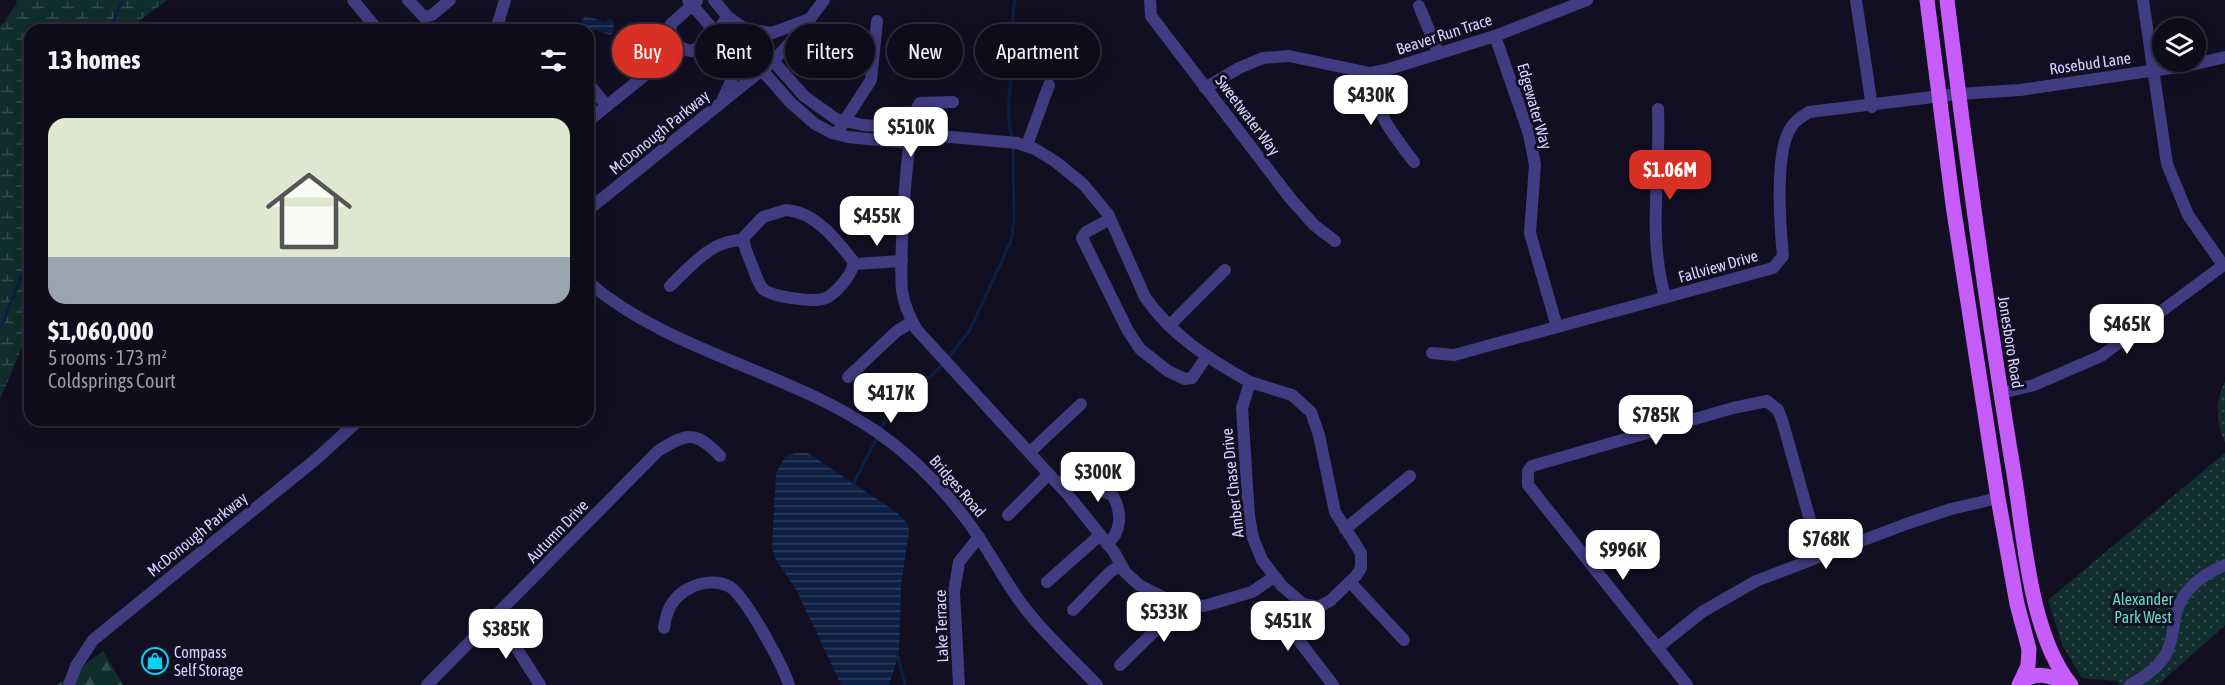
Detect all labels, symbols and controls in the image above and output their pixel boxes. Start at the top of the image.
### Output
street label: Beaver Run Trace [1394,10,1494,58]
map controls [2152,18,2206,72]
button: layers [2152,18,2206,72]
chip: Buy [612,24,683,78]
chip: Rent [695,24,773,78]
chip: Filters [785,24,875,78]
chip: New [887,24,963,78]
chip: Apartment [975,24,1100,78]
icon: filters [537,44,570,77]
text: 13 homes [48,45,141,75]
street label: Rosebud Lane [2048,48,2132,78]
street label: Edgewater Way [1513,61,1556,152]
street label: Sweetwater Way [1211,71,1284,160]
pin: $430K [1329,75,1413,126]
text: $430K [1348,83,1394,106]
street label: McDonough Parkway [605,86,713,179]
pin: $510K [869,107,953,158]
text: $510K [888,115,934,138]
pin: $1.06M [1621,150,1719,201]
icon: home [255,157,363,265]
text: $1.06M [1643,158,1697,181]
pin: $455K [835,196,919,247]
text: $455K [854,204,900,227]
street label: Fallview Drive [1676,246,1760,286]
street label: Jonesboro Road [1995,294,2027,390]
pin: $465K [2085,304,2169,355]
text: $465K [2104,312,2150,335]
text: $1,060,000 [48,316,154,346]
text: 5 rooms · 173 m² [48,346,167,369]
text: Coldsprings Court [48,369,176,392]
pin: $417K [849,373,933,424]
text: $417K [868,381,914,404]
pin: $785K [1614,395,1698,446]
text: $785K [1633,403,1679,426]
street label: Amber Chase Drive [1217,428,1247,538]
street label: Bridges Road [926,451,990,521]
pin: $300K [1056,452,1140,503]
text: $300K [1075,460,1121,483]
street label: McDonough Parkway [143,488,251,581]
street label: Autumn Drive [523,496,591,566]
pin: $768K [1784,519,1868,570]
text: $768K [1803,527,1849,550]
pin: $996K [1581,530,1665,581]
text: $996K [1600,538,1646,561]
street label: Lake Terrace [931,589,951,663]
park label: Alexander Park West [2113,590,2173,626]
pin: $533K [1122,592,1206,643]
text: $533K [1141,600,1187,623]
pin: $451K [1246,601,1330,652]
pin: $385K [464,609,548,660]
text: $451K [1265,609,1311,632]
text: $385K [483,617,529,640]
place label: Compass Self Storage [174,643,243,680]
shop icon: Compass Self Storage [140,646,170,676]

